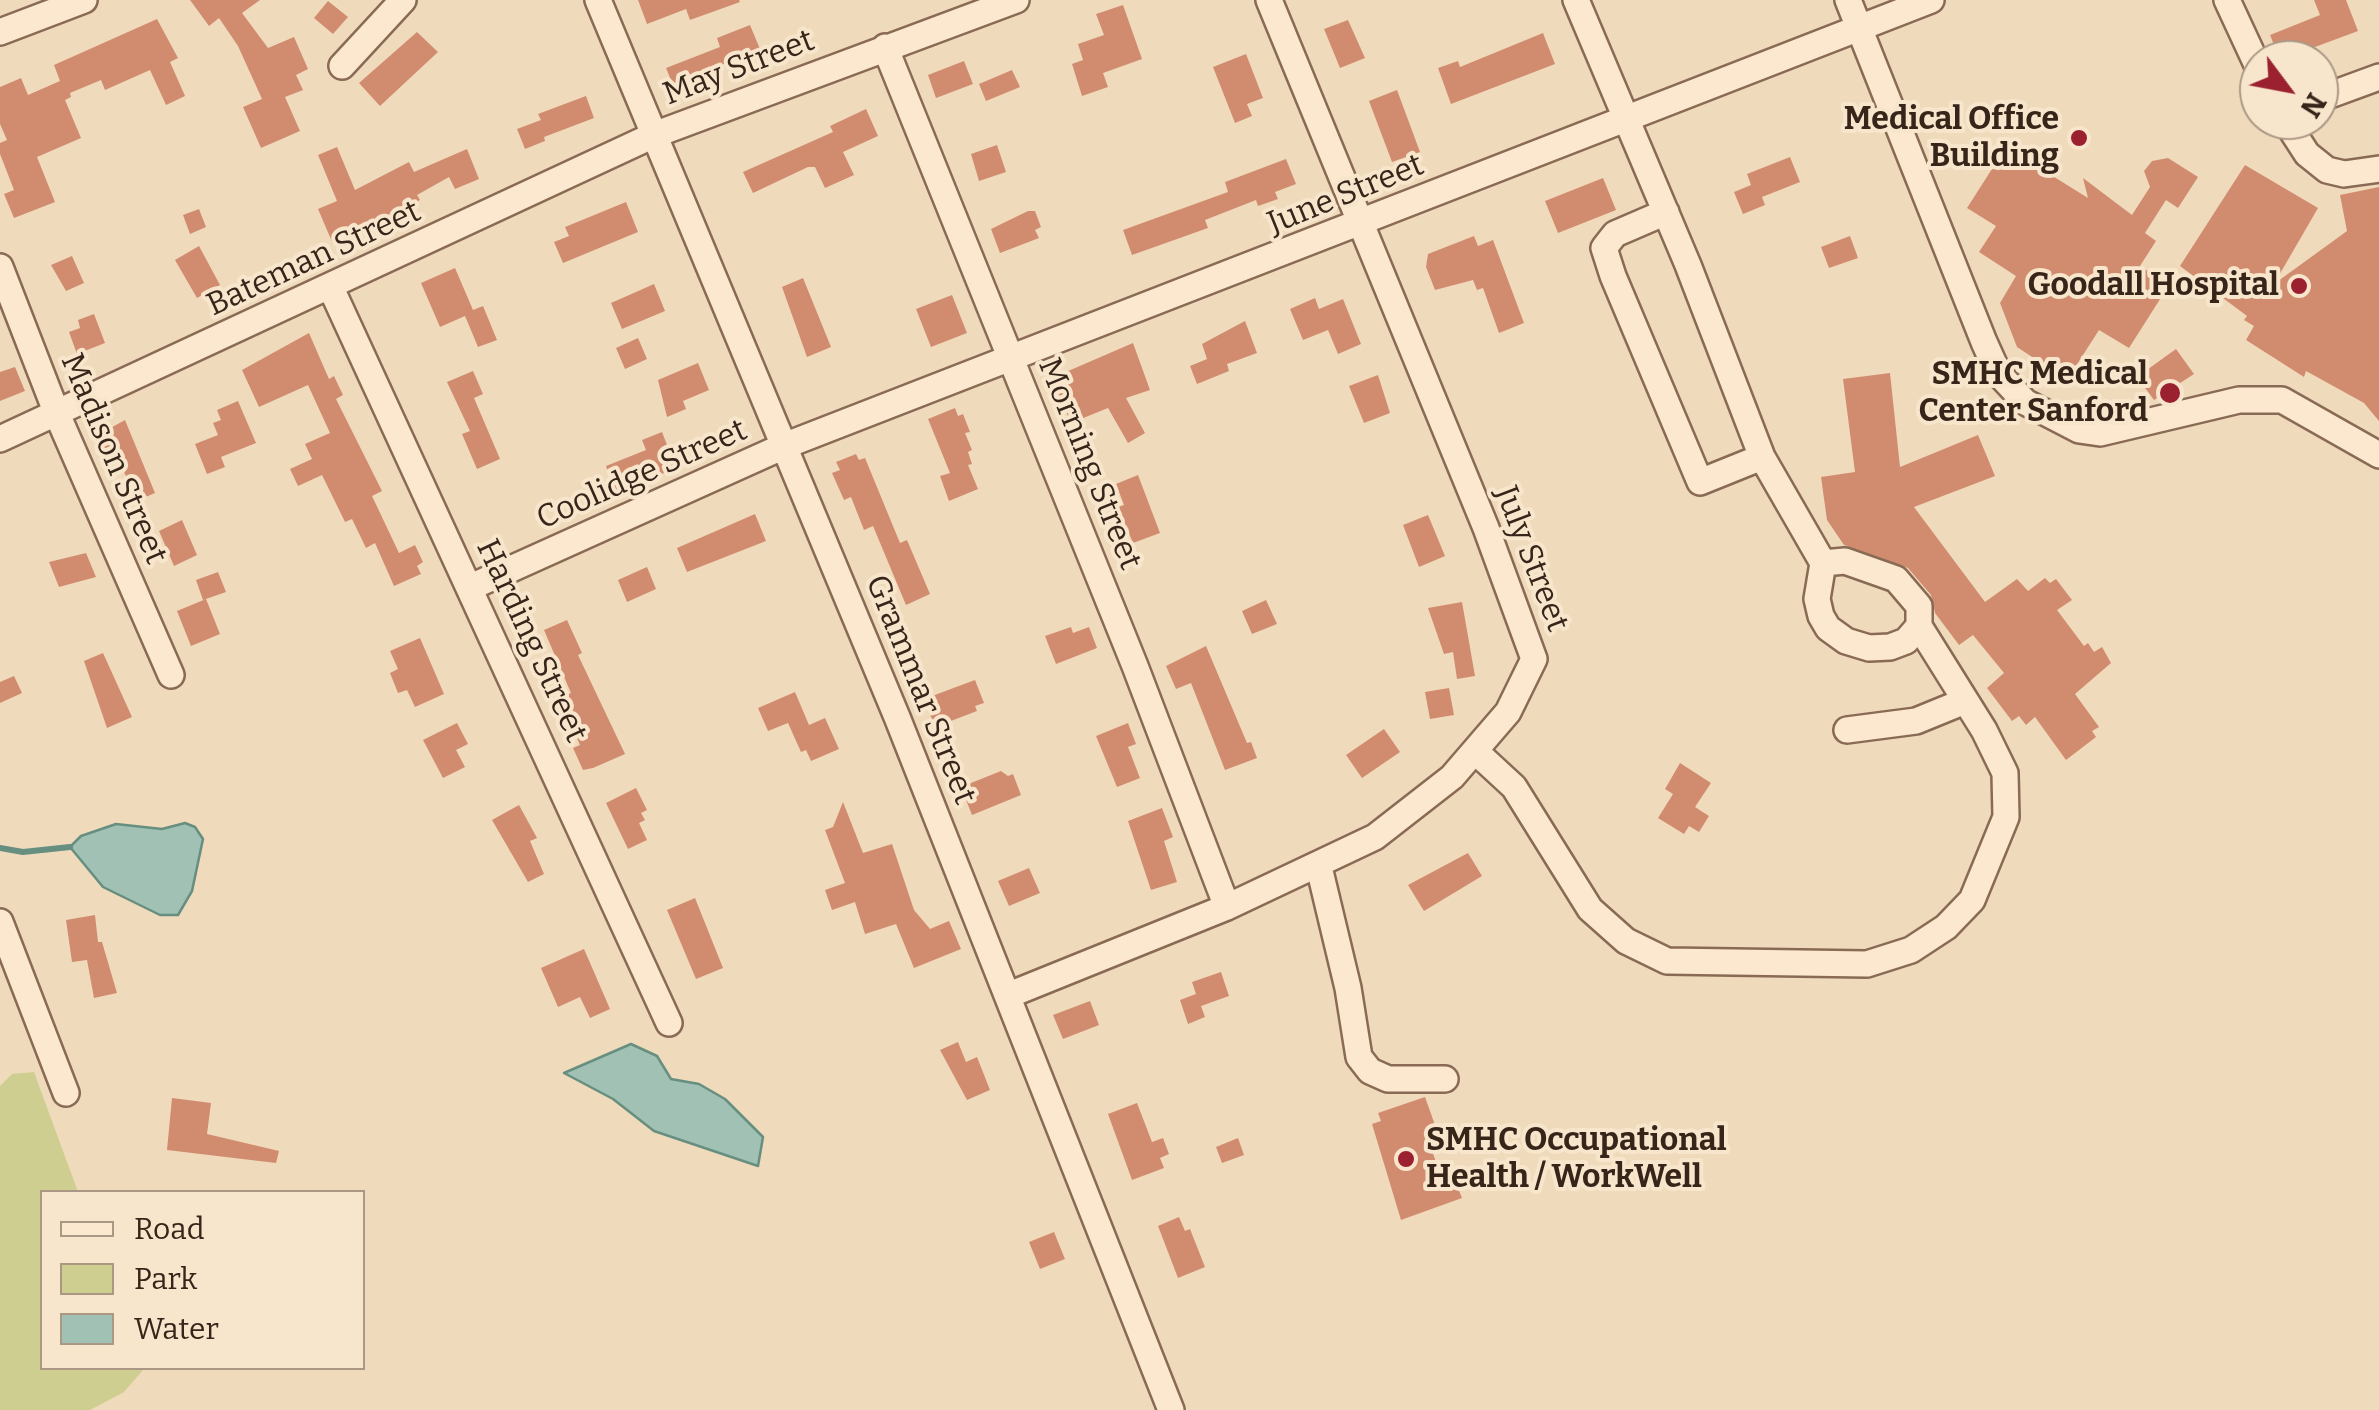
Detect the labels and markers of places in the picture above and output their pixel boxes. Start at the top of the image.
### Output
place label: Medical Office Building [1844,101,2059,176]
marker: Medical Office Building [2068,127,2090,149]
place label: Goodall Hospital [2027,267,2279,305]
marker: Goodall Hospital [2288,275,2310,297]
place label: SMHC Medical Center Sanford [1919,356,2148,431]
marker: SMHC Medical Center Sanford [2157,380,2183,406]
place label: SMHC Occupational Health / WorkWell [1426,1122,1727,1197]
marker: SMHC Occupational Health / WorkWell [1395,1148,1417,1170]

